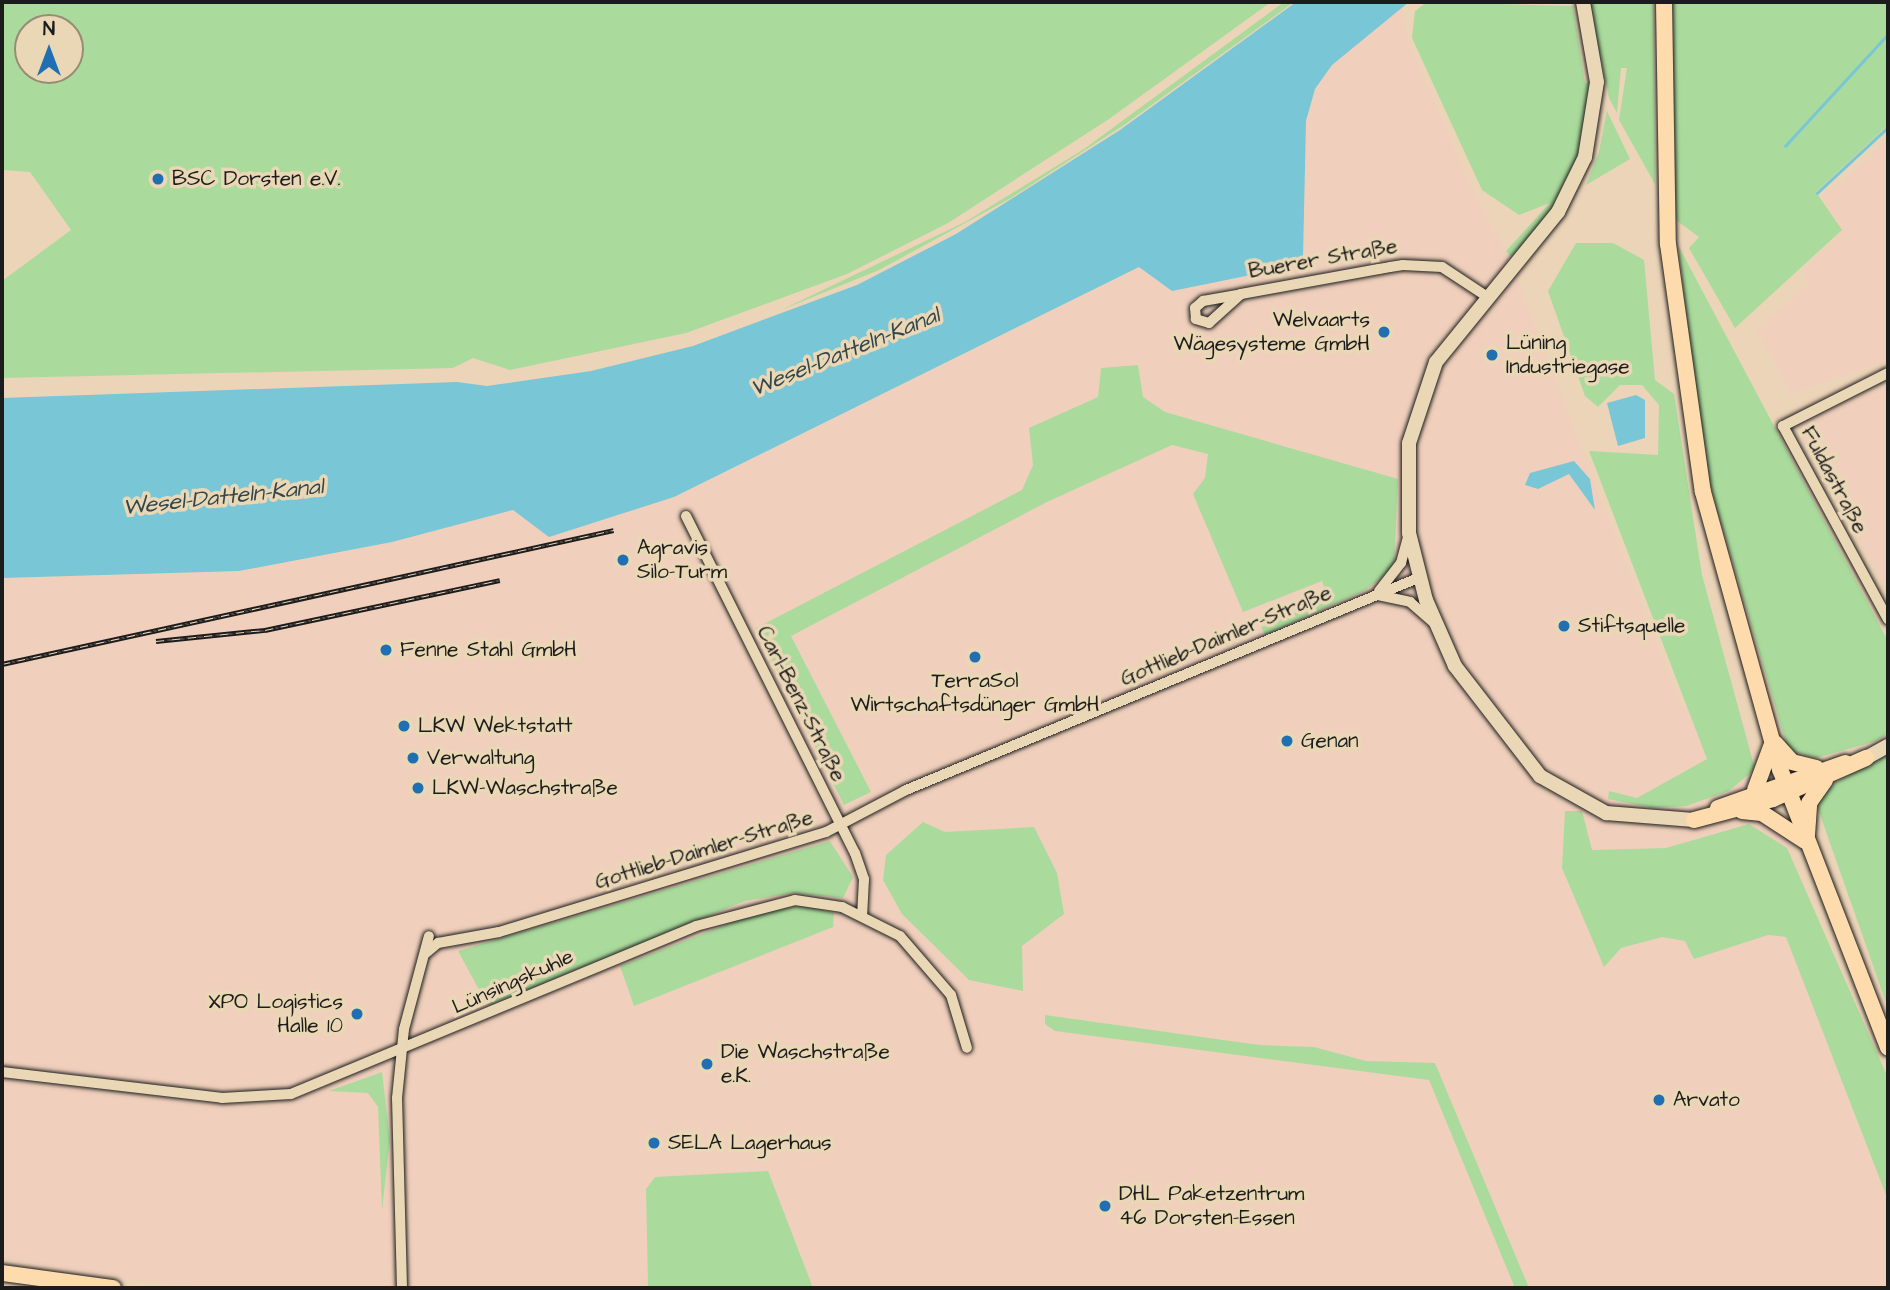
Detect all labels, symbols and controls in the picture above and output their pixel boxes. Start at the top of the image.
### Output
north arrow [14,14,84,84]
text: N [43,16,55,43]
place label: BSC Dorsten e.V. [172,166,340,192]
marker: BSC Dorsten e.V. [150,171,166,187]
street label: Buerer Straße [1247,234,1399,284]
water label: Wesel-Datteln-Kanal [747,302,943,402]
place label: Welvaarts Wägesysteme GmbH [1173,307,1370,357]
marker: Welvaarts Wägesysteme GmbH [1376,324,1392,340]
place label: Lüning Industriegase [1506,330,1630,380]
marker: Lüning Industriegase [1484,347,1500,363]
street label: Fuldastraße [1795,422,1873,538]
water label: Wesel-Datteln-Kanal [122,473,324,521]
place label: Agravis Silo-Turm [637,535,727,585]
marker: Agravis Silo-Turm [615,552,631,568]
street label: Gottlieb-Daimler-Straße [1117,580,1335,692]
place label: Stiftsquelle [1578,613,1685,639]
marker: Stiftsquelle [1556,618,1572,634]
street label: Carl-Benz-Straße [751,622,851,786]
place label: Fenne Stahl GmbH [400,637,577,663]
marker: Fenne Stahl GmbH [378,642,394,658]
marker: TerraSol Wirtschaftsdünger GmbH [967,649,983,665]
place label: TerraSol Wirtschaftsdünger GmbH [851,668,1099,718]
place label: LKW Wektstatt [418,713,573,739]
marker: LKW Wektstatt [396,718,412,734]
place label: Genan [1301,728,1359,754]
marker: Genan [1279,733,1295,749]
place label: Verwaltung [427,745,535,771]
marker: Verwaltung [405,750,421,766]
place label: LKW-Waschstraße [432,775,618,801]
marker: LKW-Waschstraße [410,780,426,796]
street label: Gottlieb-Daimler-Straße [592,805,816,895]
street label: Lünsingskuhle [449,944,577,1020]
place label: XPO Logistics Halle 10 [208,989,343,1039]
marker: XPO Logistics Halle 10 [349,1006,365,1022]
place label: Die Waschstraße e.K. [721,1039,890,1089]
marker: Die Waschstraße e.K. [699,1056,715,1072]
place label: Arvato [1673,1087,1740,1113]
marker: Arvato [1651,1092,1667,1108]
place label: SELA Lagerhaus [668,1130,832,1156]
marker: SELA Lagerhaus [646,1135,662,1151]
place label: DHL Paketzentrum 46 Dorsten-Essen [1119,1181,1304,1231]
marker: DHL Paketzentrum 46 Dorsten-Essen [1097,1198,1113,1214]

